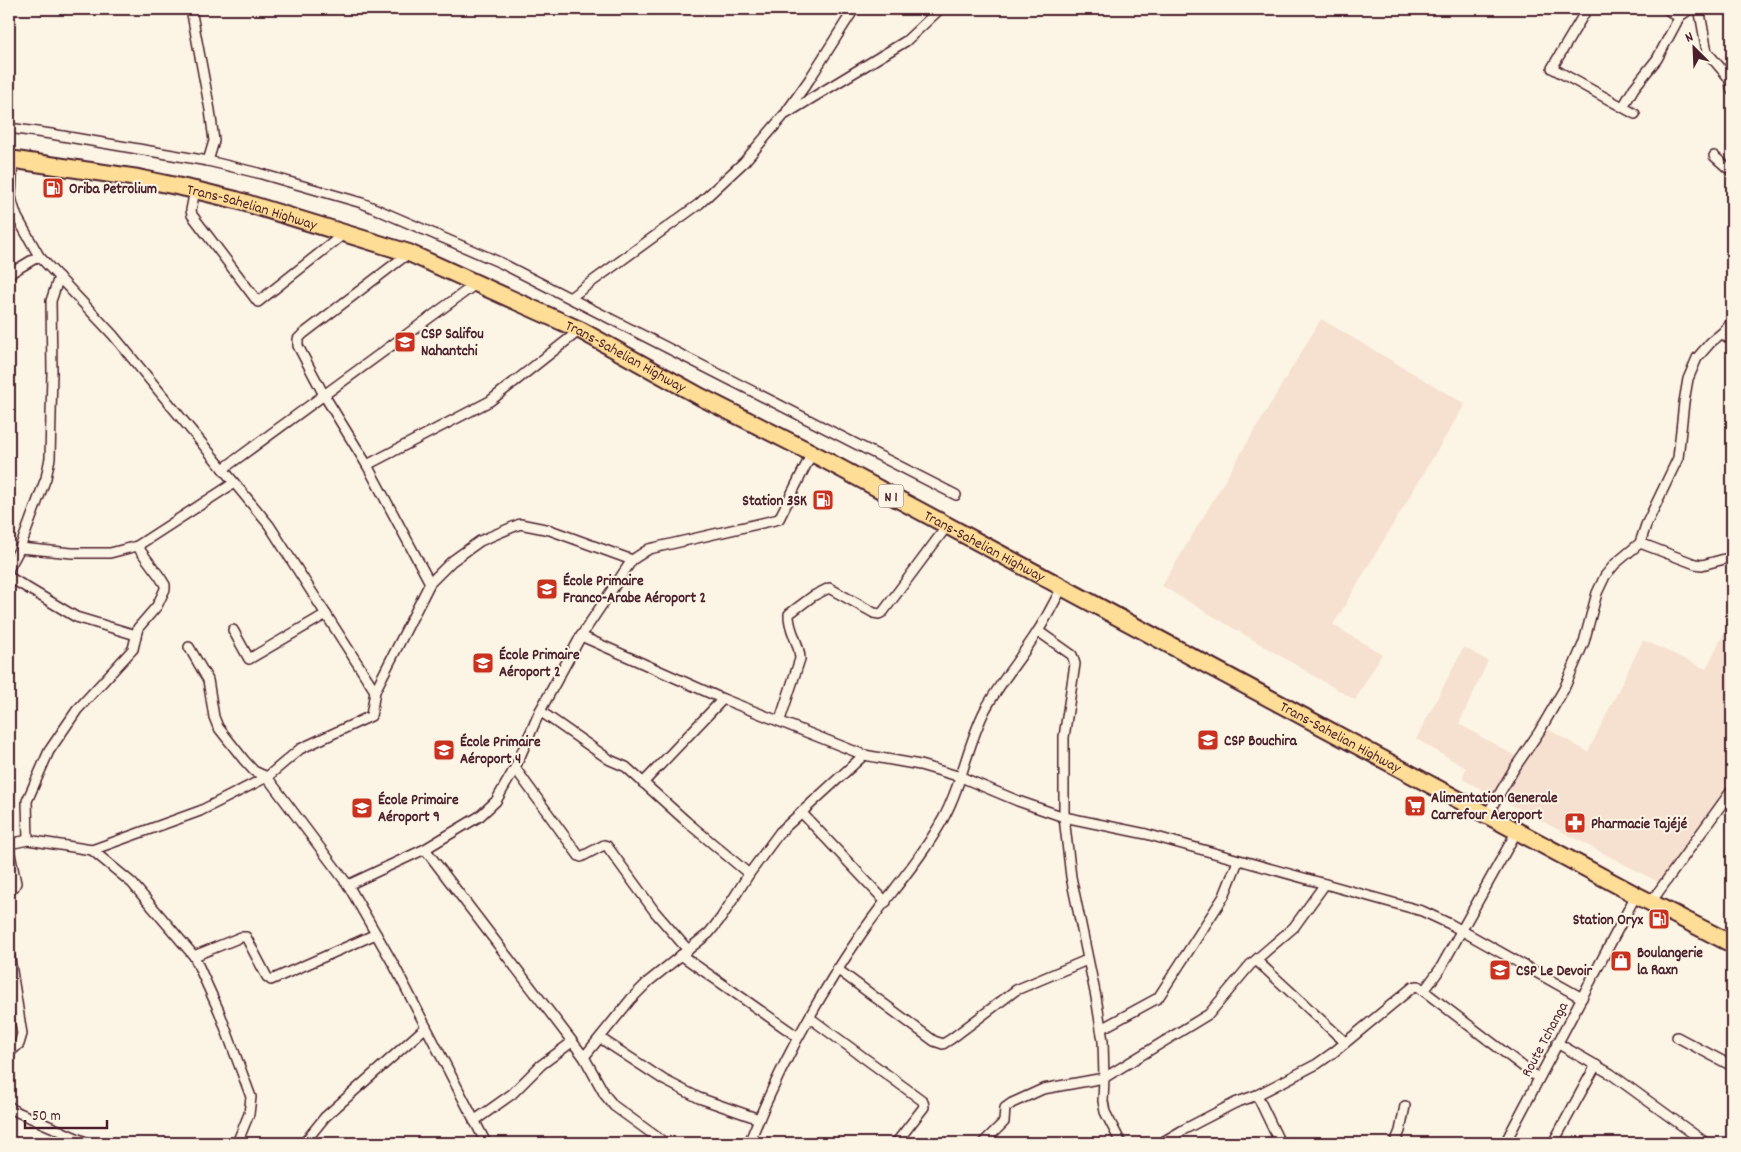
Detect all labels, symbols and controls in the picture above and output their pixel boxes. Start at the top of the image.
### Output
north arrow [1668,22,1718,72]
text: N [1682,27,1697,48]
fuel station icon: Oriba Petrolium [41,176,65,200]
place label: Oriba Petrolium [69,179,157,201]
street label: Trans-Sahelian Highway [185,180,320,237]
street label: Trans-Sahelian Highway [561,316,690,400]
place label: CSP Salifou Nahantchi [421,324,484,363]
school or university icon: CSP Salifou Nahantchi [393,330,417,354]
road number: N 1 [878,484,904,508]
fuel station icon: Station 3SK [811,488,835,512]
place label: Station 3SK [742,491,807,513]
street label: Trans-Sahelian Highway [919,506,1049,589]
place label: École Primaire Franco-Arabe Aéroport 2 [563,571,706,610]
school or university icon: École Primaire Franco-Arabe Aéroport 2 [535,577,559,601]
place label: École Primaire Aéroport 2 [499,645,580,684]
school or university icon: École Primaire Aéroport 2 [471,651,495,675]
street label: Trans-Sahelian Highway [1275,697,1405,780]
school or university icon: CSP Bouchira [1196,728,1220,752]
place label: CSP Bouchira [1224,731,1298,753]
place label: École Primaire Aéroport 4 [460,732,541,771]
school or university icon: École Primaire Aéroport 4 [432,738,456,762]
place label: Alimentation Generale Carrefour Aeroport [1431,788,1558,827]
place label: École Primaire Aéroport 9 [378,790,459,829]
supermarket icon: Alimentation Generale Carrefour Aeroport [1403,794,1427,818]
school or university icon: École Primaire Aéroport 9 [350,796,374,820]
pharmacy icon: Pharmacie Tajéjé [1563,811,1587,835]
place label: Pharmacie Tajéjé [1591,814,1688,836]
fuel station icon: Station Oryx [1647,907,1671,931]
place label: Station Oryx [1573,910,1643,932]
place label: Boulangerie la Raxn [1637,943,1703,982]
shop icon: Boulangerie la Raxn [1609,949,1633,973]
school or university icon: CSP Le Devoir [1488,958,1512,982]
place label: CSP Le Devoir [1516,961,1592,983]
street label: Route Tchanga [1517,998,1575,1082]
scale bar [25,1097,108,1129]
text: 50 m [32,1106,61,1128]

